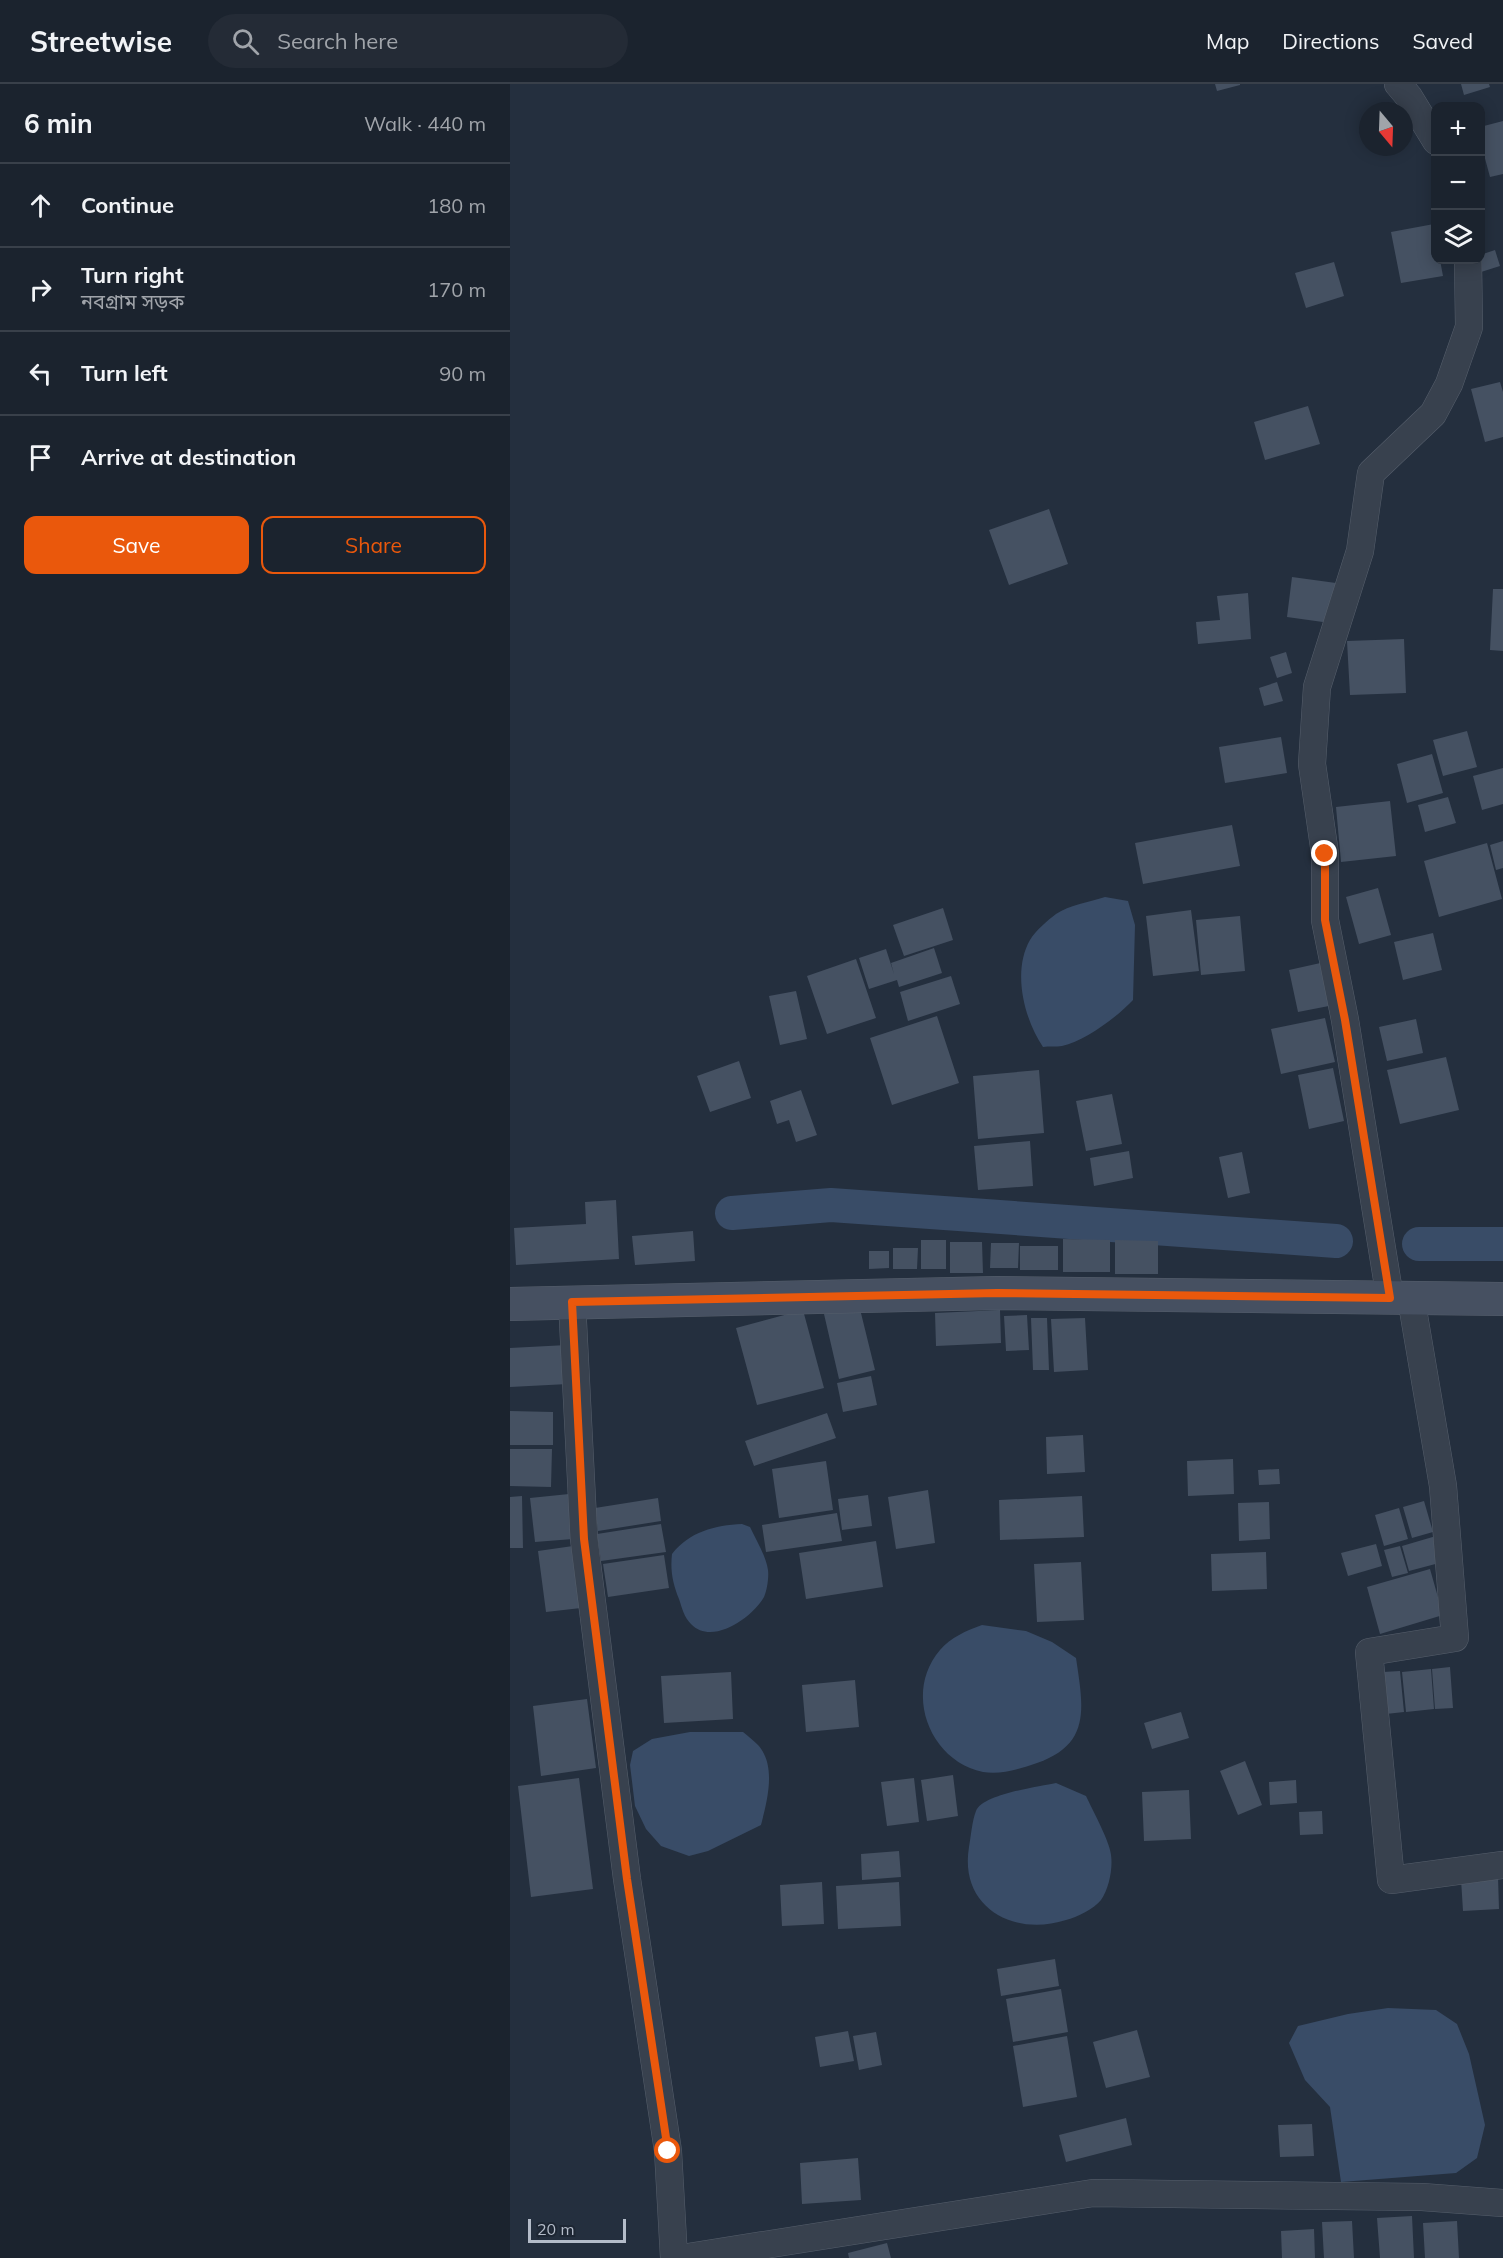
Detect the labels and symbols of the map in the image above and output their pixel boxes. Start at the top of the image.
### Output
north arrow [1359,102,1413,156]
route end [1311,840,1337,866]
route start [654,2137,680,2163]
scale bar [528,2216,626,2244]

